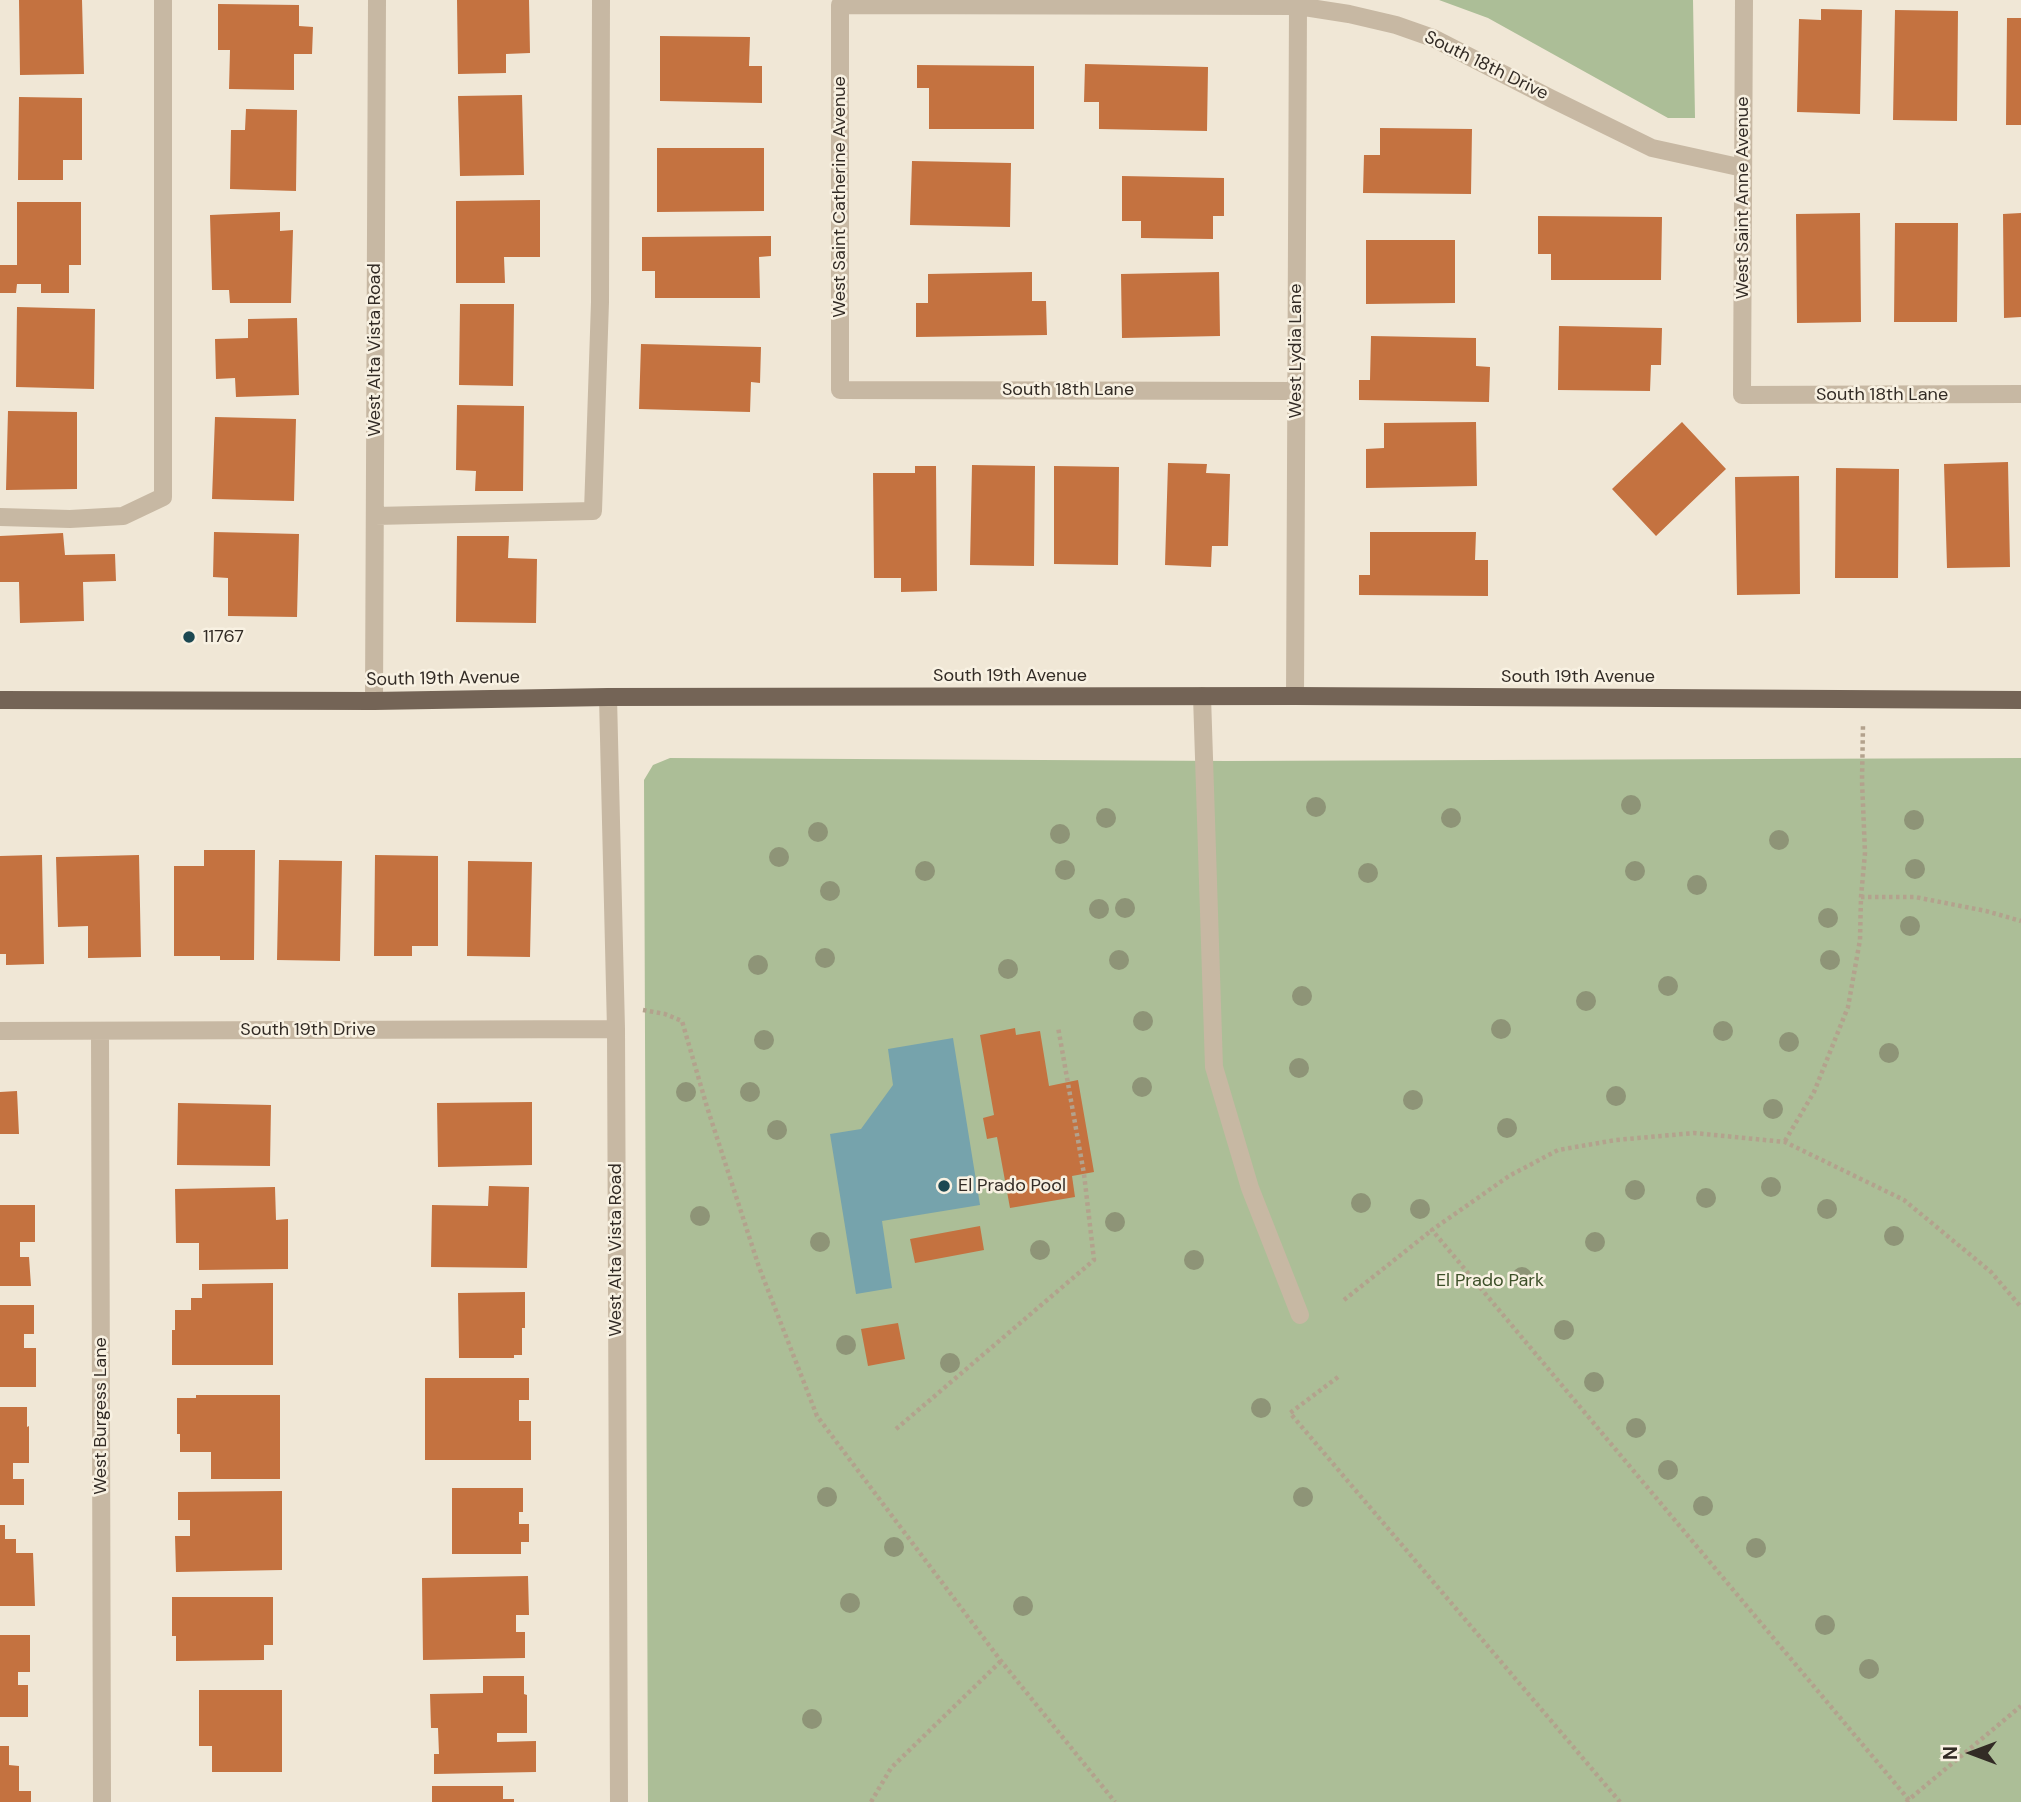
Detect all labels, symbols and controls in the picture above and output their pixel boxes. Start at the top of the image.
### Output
street label: South 18th Drive [1421,27,1551,105]
street label: West Saint Catherine Avenue [829,76,851,318]
street label: West Saint Anne Avenue [1732,97,1754,299]
street label: West Alta Vista Road [364,263,386,437]
street label: West Lydia Lane [1285,284,1307,418]
street label: South 18th Lane [1002,379,1134,401]
street label: South 18th Lane [1816,384,1948,406]
place label: 11767 [203,626,244,648]
marker: 11767 [181,629,197,645]
street label: South 19th Avenue [933,665,1087,687]
street label: South 19th Avenue [1501,666,1655,688]
street label: South 19th Avenue [366,667,520,691]
street label: South 19th Drive [240,1019,376,1041]
street label: West Alta Vista Road [605,1163,627,1337]
place label: El Prado Pool [958,1175,1066,1197]
marker: El Prado Pool [936,1178,952,1194]
park label: El Prado Park [1436,1270,1544,1292]
street label: West Burgess Lane [90,1337,112,1495]
north arrow [1937,1718,2007,1788]
text: N [1938,1746,1963,1760]

